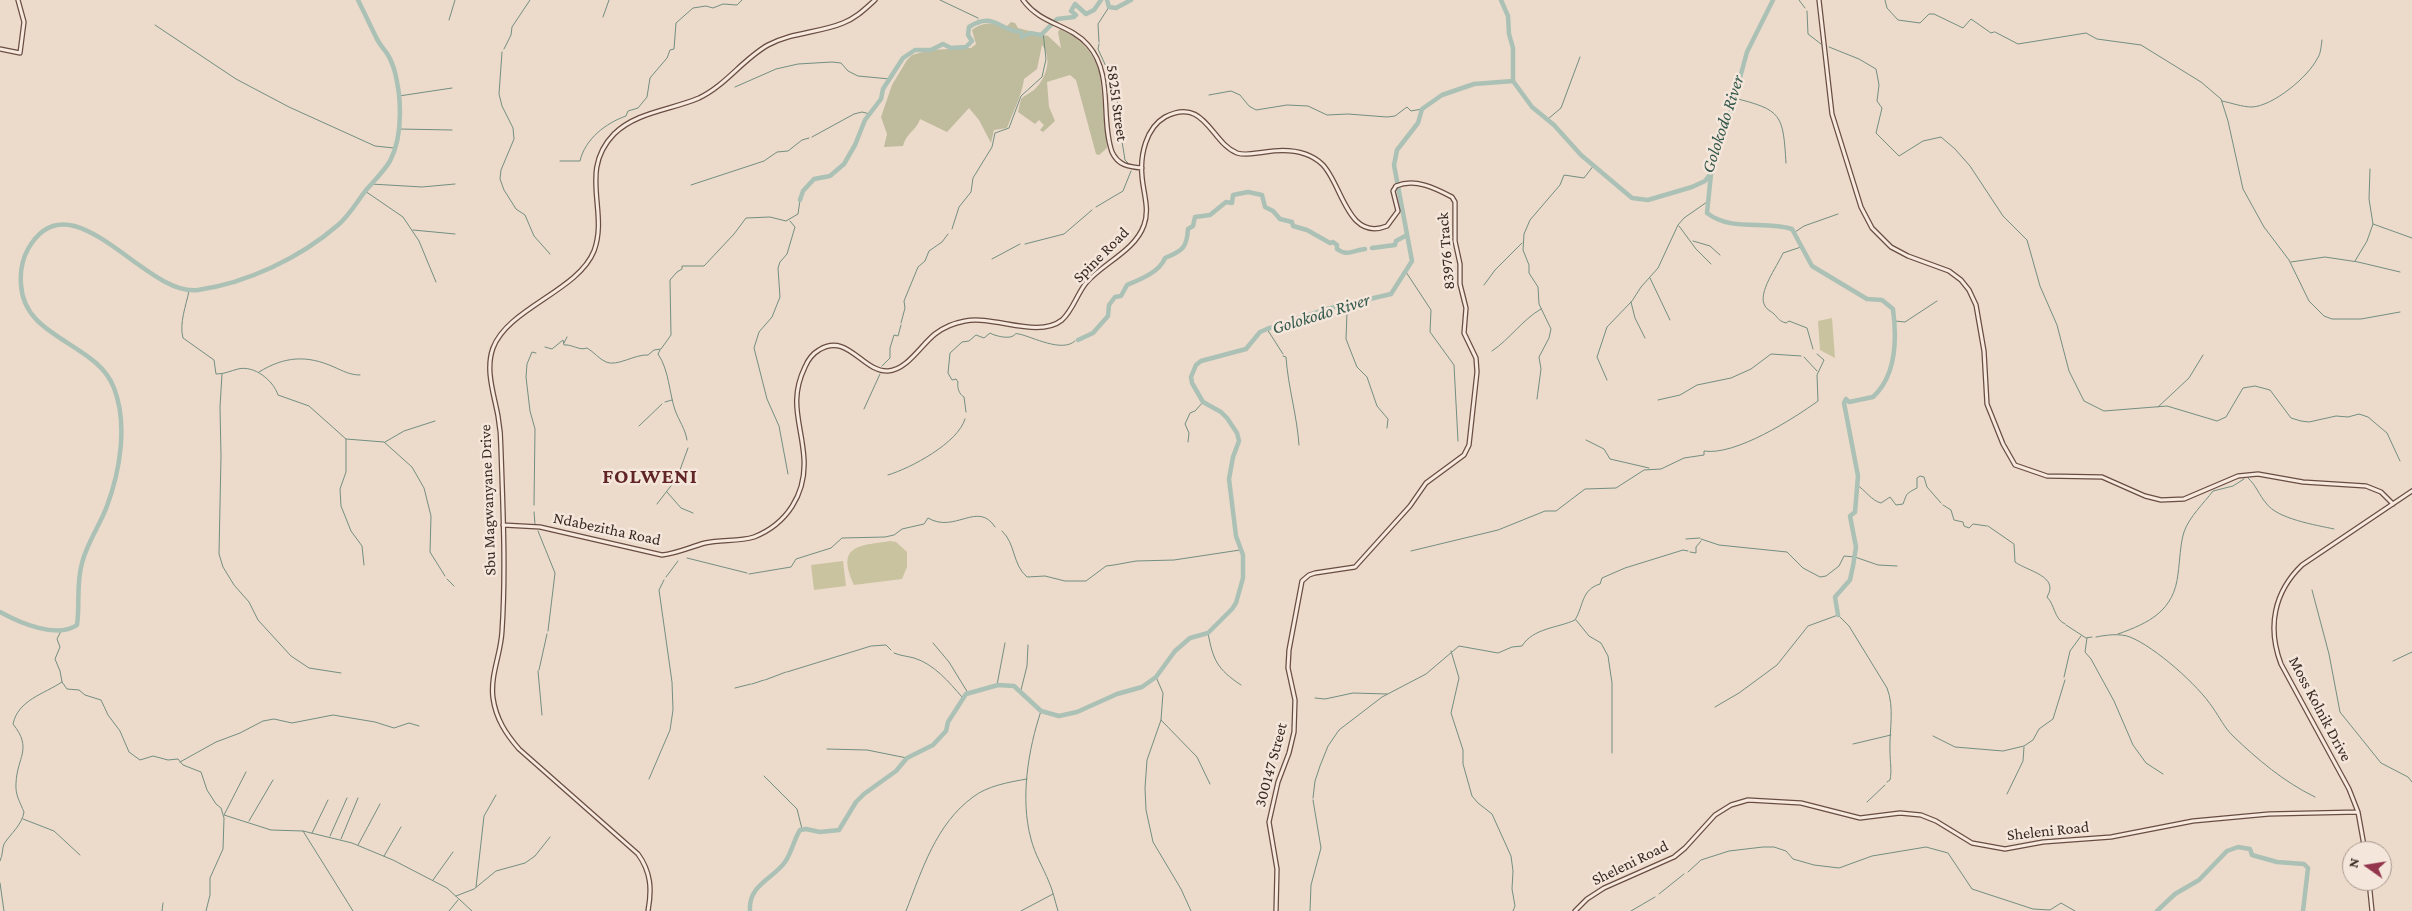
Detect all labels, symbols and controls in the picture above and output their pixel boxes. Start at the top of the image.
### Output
street label: 58251 Street [1102,64,1132,142]
water label: Golokodo River [1697,72,1749,176]
street label: 83976 Track [1433,211,1459,291]
street label: Spine Road [1069,223,1133,287]
water label: Golokodo River [1269,289,1373,339]
street label: Sbu Magwanyane Drive [476,424,500,576]
district label: FOLWENI [601,464,699,490]
street label: Ndabezitha Road [552,508,662,550]
street label: Moss Kolnik Drive [2284,653,2356,765]
street label: 300147 Street [1251,721,1291,809]
street label: Sheleni Road [2006,817,2090,845]
street label: Sheleni Road [1589,836,1671,890]
north arrow [2342,841,2392,891]
text: N [2344,856,2362,869]

